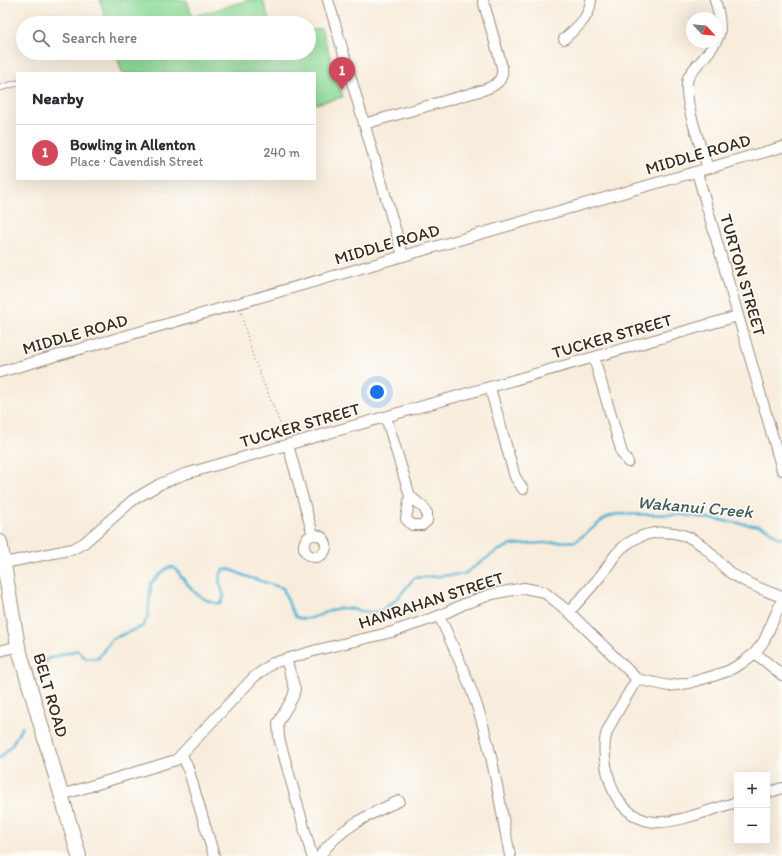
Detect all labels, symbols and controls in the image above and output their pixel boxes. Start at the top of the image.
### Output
north arrow [686,12,722,48]
search box [16,16,316,60]
icon: search [30,27,52,49]
text: Search here [62,29,137,47]
pin: 1 [329,57,355,90]
text: Nearby [32,88,84,108]
street label: MIDDLE ROAD [643,129,753,179]
text: Bowling in Allenton [70,136,195,154]
text: 1 [42,145,48,160]
text: 240 m [263,145,300,160]
text: Place · Cavendish Street [70,154,203,169]
street label: TURTON STREET [716,212,770,339]
street label: MIDDLE ROAD [332,219,442,269]
street label: MIDDLE ROAD [20,309,130,359]
street label: TUCKER STREET [550,309,675,363]
your location [367,382,387,402]
street label: TUCKER STREET [238,398,363,452]
water label: Wakanui Creek [636,491,755,523]
street label: HANRAHAN STREET [356,567,507,633]
street label: BELT ROAD [29,651,73,740]
map controls [734,772,770,844]
button: + [734,772,770,808]
button: − [734,808,770,844]

